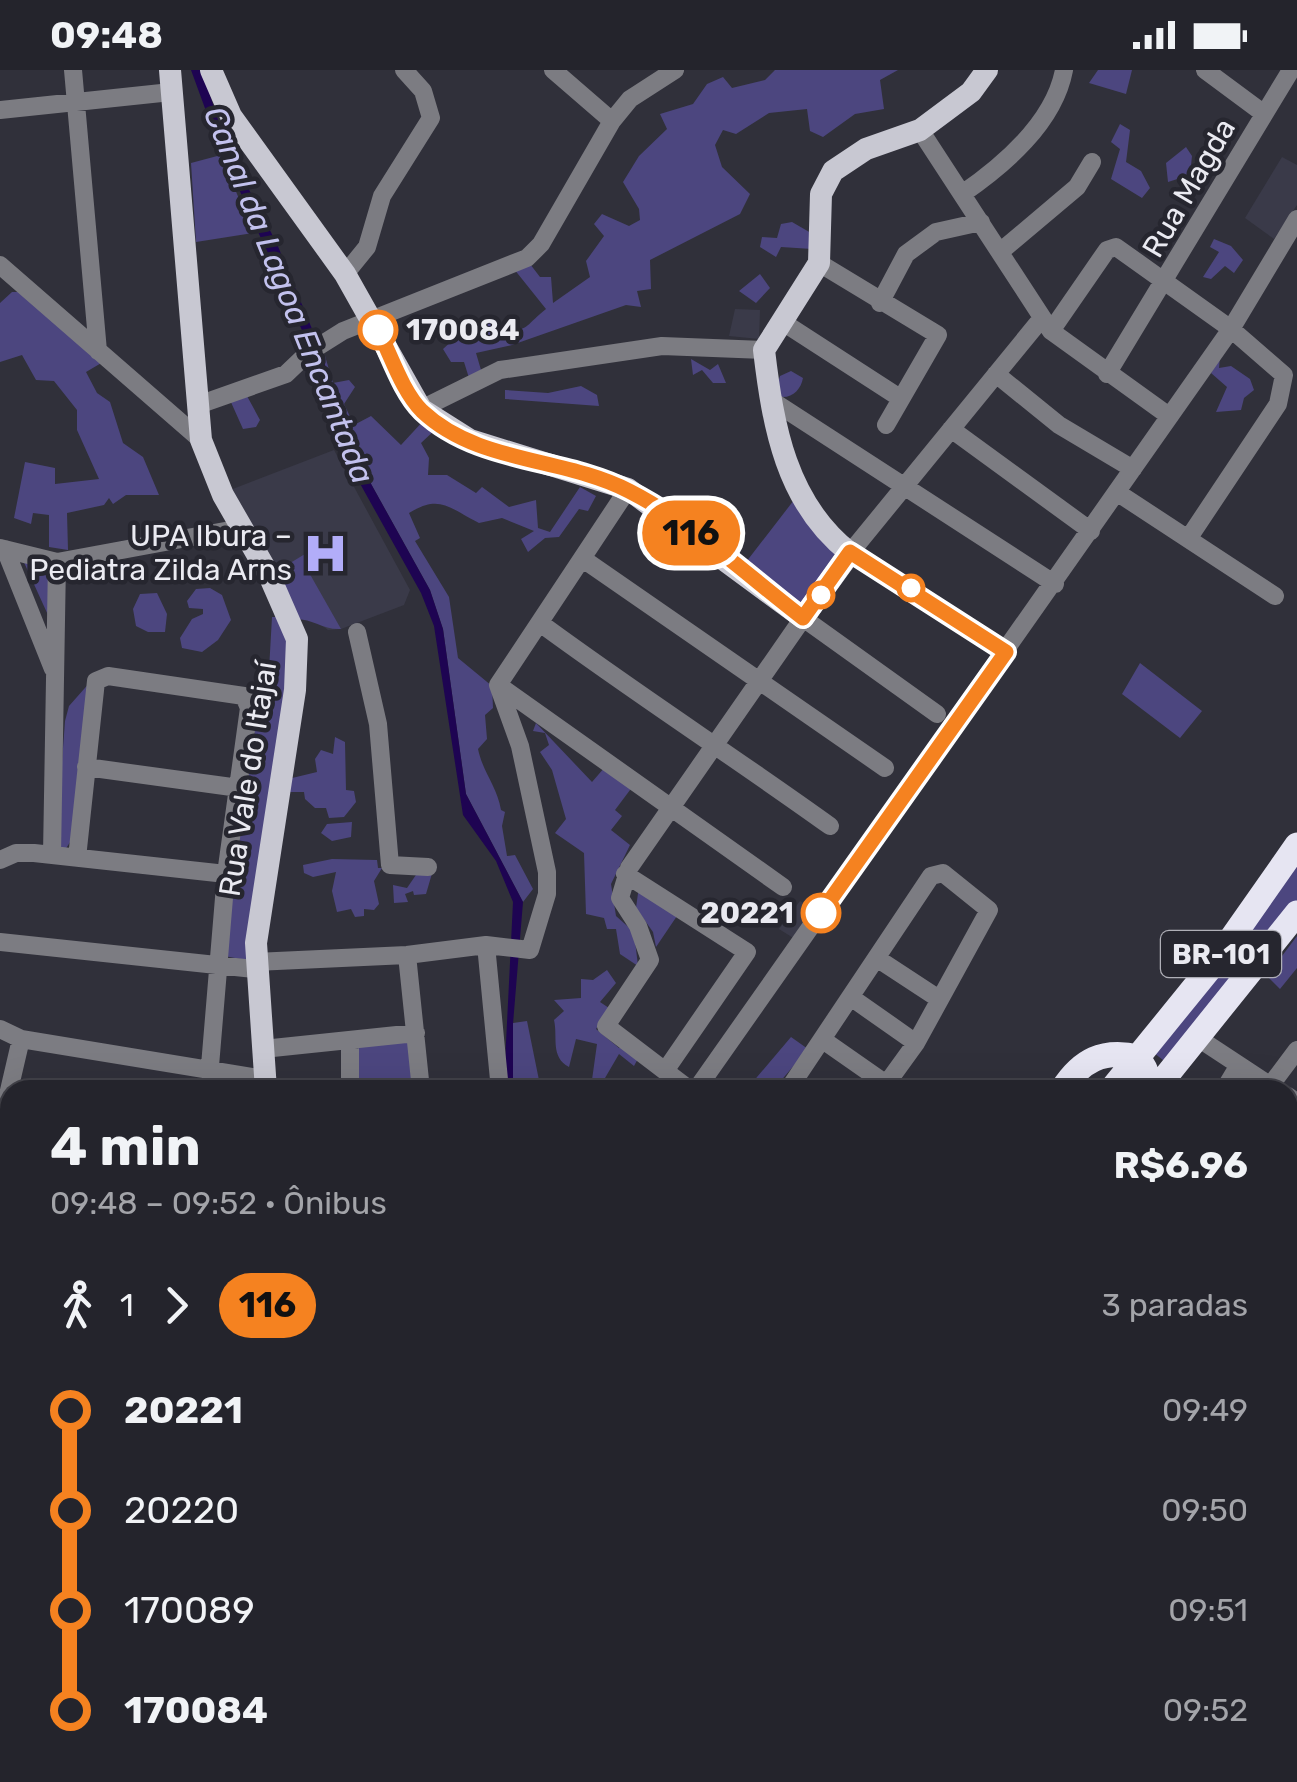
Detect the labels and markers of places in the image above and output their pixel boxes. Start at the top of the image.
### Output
marker: 170084 [359,311,397,349]
place label: 170084 [406,312,520,348]
place label: UPA Ibura – Pediatra Zilda Arns [29,518,292,588]
hospital icon: UPA Ibura – Pediatra Zilda Arns [301,529,349,577]
unlabelled marker [898,575,924,601]
unlabelled marker [808,582,834,608]
marker: 20221 [802,894,840,932]
place label: 20221 [700,895,794,931]

